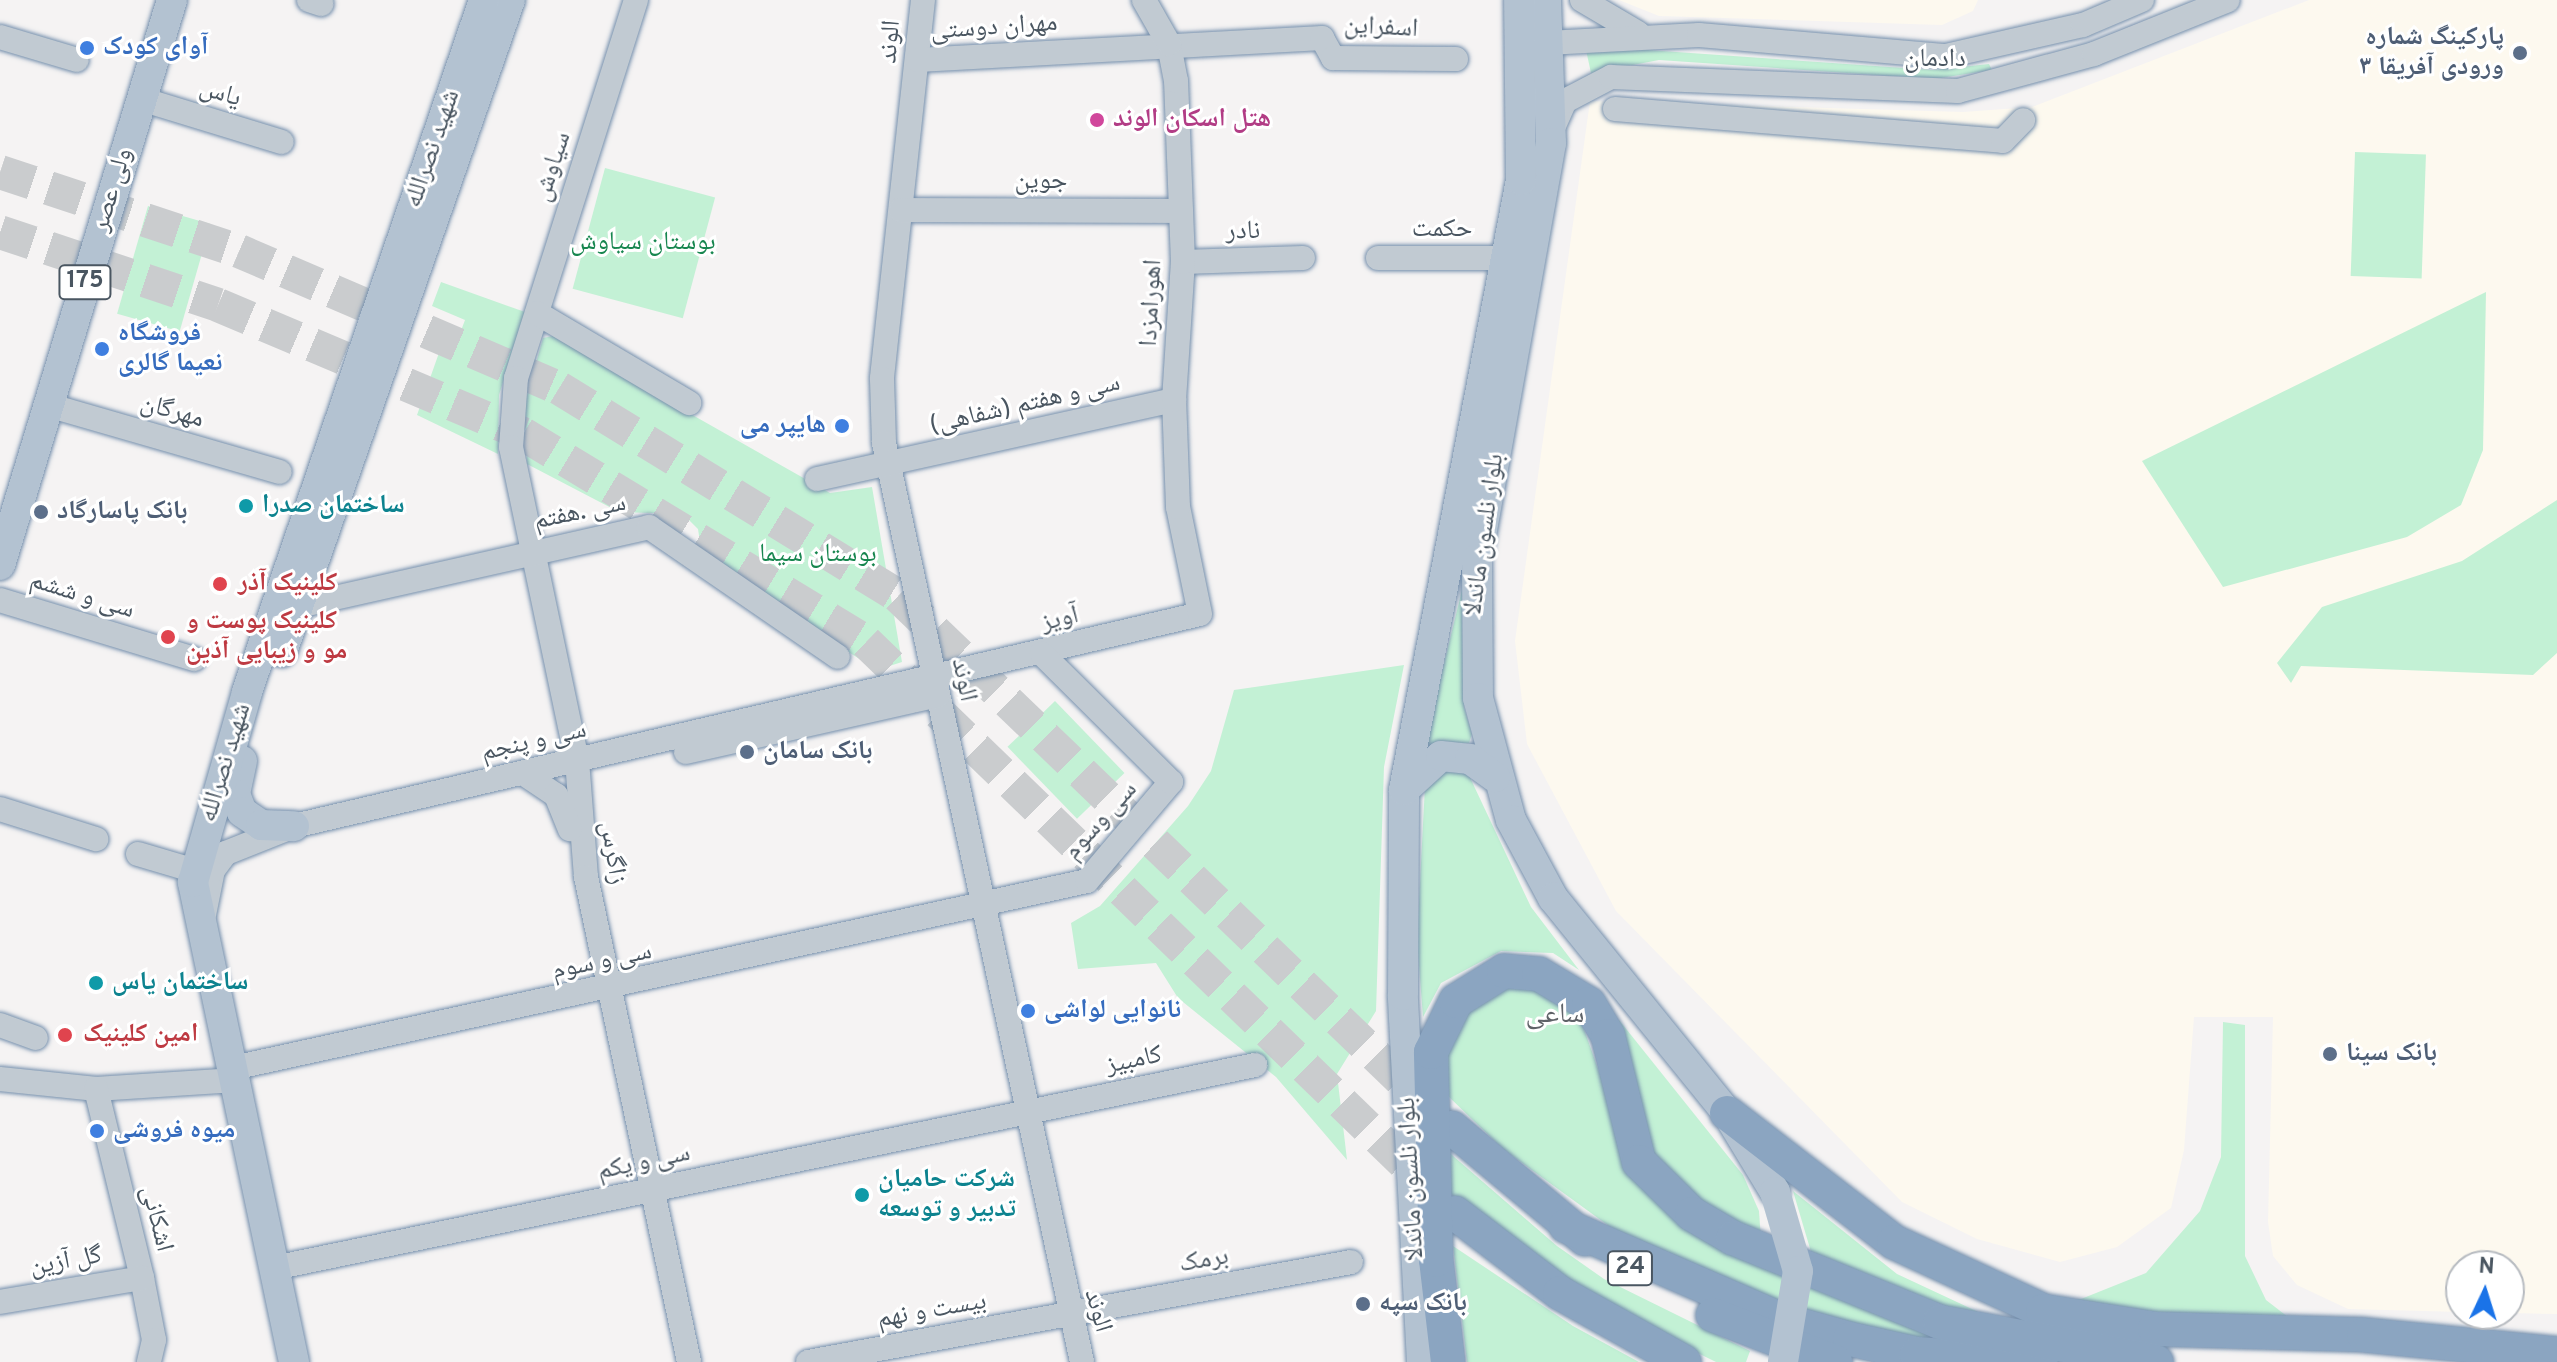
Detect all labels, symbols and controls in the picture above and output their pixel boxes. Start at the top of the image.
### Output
street label: مهران دوستی [930,8,1058,48]
street label: اسفراین [1343,10,1419,46]
street label: الوند [874,19,908,65]
place label: پارکینگ شماره ۳ ورودی آفریقا [2359,22,2504,84]
place label: آوای کودک [103,32,209,64]
marker: آوای کودک [78,39,96,57]
street label: دادمان [1904,44,1966,76]
marker: پارکینگ شماره ۳ ورودی آفریقا [2511,44,2529,62]
street label: یاس [195,73,245,115]
street label: شهید نصرالله [398,86,468,212]
place label: هتل اسکان الوند [1113,104,1271,136]
marker: هتل اسکان الوند [1088,111,1106,129]
street label: سیاوش [527,128,579,206]
street label: ولی عصر [86,145,140,235]
street label: جوین [1015,166,1067,198]
street label: حکمت [1412,214,1472,246]
street label: نادر [1225,216,1261,248]
park label: بوستان سیاوش [570,227,716,259]
street label: اهورامزدا [1134,259,1170,347]
road number: 175 [57,262,113,302]
place label: فروشگاه نعیما گالری [118,318,222,380]
marker: فروشگاه نعیما گالری [93,340,111,358]
street label: سی و هفتم (شفاهی) [927,368,1123,442]
street label: مهرگان [137,388,207,436]
place label: هایپر می [740,410,826,442]
marker: هایپر می [833,417,851,435]
street label: بلوار نلسون ماندلا [1458,452,1512,618]
street label: سی .هفتم [531,488,629,538]
place label: ساختمان صدرا [262,490,405,522]
place label: بانک پاسارگاد [57,496,187,528]
marker: ساختمان صدرا [237,497,255,515]
marker: بانک پاسارگاد [32,503,50,521]
park label: بوستان سیما [759,539,877,571]
street label: سی و ششم [26,565,138,627]
place label: کلینیک آذر [238,568,337,600]
marker: کلینیک آذر [209,573,231,595]
street label: آویز [1038,600,1082,640]
place label: کلینیک پوست و مو و زیبایی آذین [186,606,347,668]
marker: کلینیک پوست و مو و زیبایی آذین [157,626,179,648]
street label: الوند [943,656,983,704]
street label: شهید نصرالله [193,700,259,826]
street label: سی و پنجم [478,715,590,769]
place label: بانک سامان [763,736,872,768]
marker: بانک سامان [738,743,756,761]
street label: سی وسوم [1058,775,1144,867]
street label: زاگرس [592,819,632,887]
street label: سی و سوم [549,936,655,988]
place label: ساختمان یاس [112,967,248,999]
marker: ساختمان یاس [87,974,105,992]
place label: نانوایی لواشی [1044,995,1181,1027]
district label: ساعی [1526,998,1584,1032]
marker: نانوایی لواشی [1019,1002,1037,1020]
place label: امین کلینیک [83,1019,198,1051]
marker: امین کلینیک [54,1024,76,1046]
place label: بانک سینا [2346,1038,2437,1070]
street label: کامبیز [1103,1040,1165,1082]
marker: بانک سینا [2321,1045,2339,1063]
street label: بلوار نلسون ماندلا [1392,1096,1432,1262]
place label: میوه فروشی [113,1115,235,1147]
marker: میوه فروشی [88,1122,106,1140]
street label: سی و یکم [595,1138,693,1188]
place label: شرکت حامیان تدبیر و توسعه [878,1164,1016,1226]
street label: اشکانی [133,1183,179,1255]
marker: شرکت حامیان تدبیر و توسعه [853,1186,871,1204]
street label: گل آزین [28,1240,104,1284]
street label: برمک [1177,1241,1231,1281]
road number: 24 [1606,1248,1654,1288]
north arrow [2445,1250,2525,1330]
text: N [2478,1254,2495,1282]
street label: بیست و نهم [875,1286,989,1336]
street label: الوند [1076,1286,1118,1336]
place label: بانک سپه [1379,1288,1467,1320]
marker: بانک سپه [1354,1295,1372,1313]

